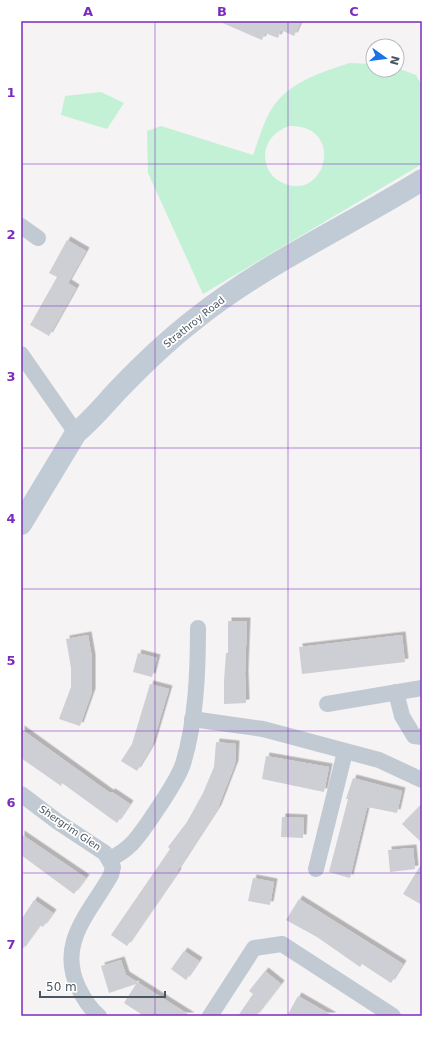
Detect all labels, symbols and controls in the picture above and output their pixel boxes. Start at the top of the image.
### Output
text: A [83,4,93,19]
text: B [217,4,227,19]
text: C [349,4,359,19]
north arrow [365,38,405,78]
text: N [387,54,402,66]
text: 1 [6,85,16,100]
text: 2 [6,227,16,242]
street label: Strathroy Road [161,294,227,350]
text: 3 [6,369,16,384]
text: 4 [6,511,16,526]
text: 5 [6,653,16,668]
text: 6 [6,795,16,810]
street label: Shergrim Glen [37,803,103,853]
text: 7 [6,937,16,952]
scale bar [40,973,165,999]
text: 50 m [46,980,77,994]

